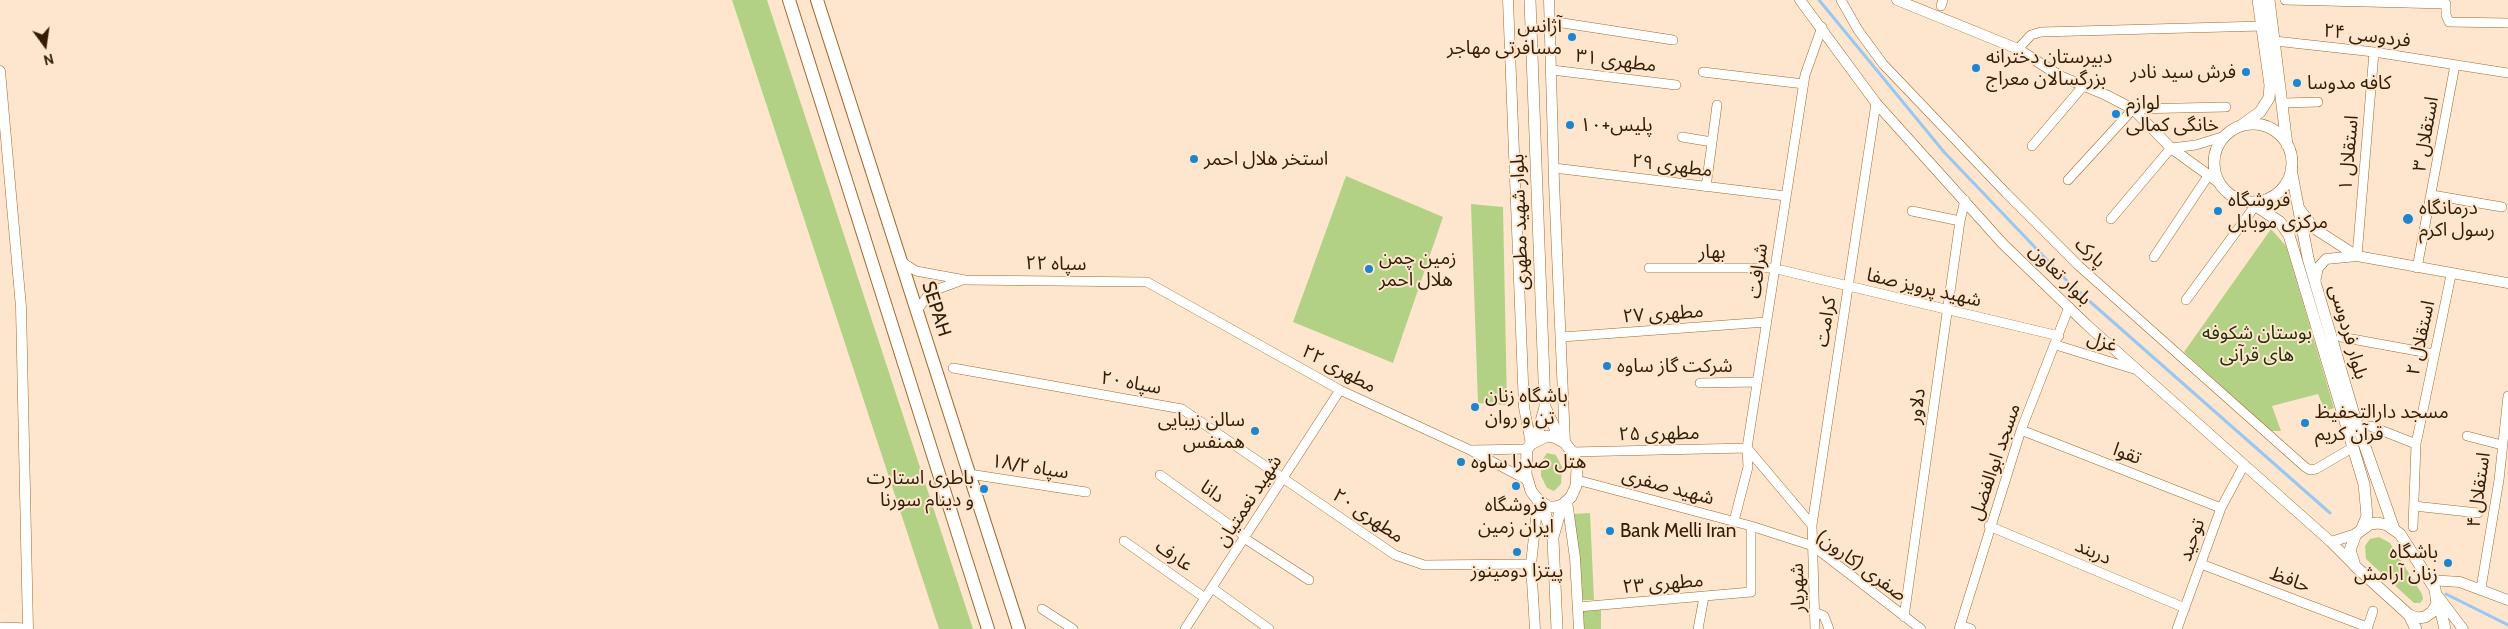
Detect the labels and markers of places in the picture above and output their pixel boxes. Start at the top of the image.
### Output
place label: آژانس مسافرتی مهاجر [1447,15,1562,59]
marker: آژانس مسافرتی مهاجر [1566,31,1578,43]
place label: دبیرستان دخترانه بزرگسالان معراج [1986,46,2112,90]
place label: فرش سید نادر [2130,61,2236,83]
marker: دبیرستان دخترانه بزرگسالان معراج [1970,62,1982,74]
marker: فرش سید نادر [2240,66,2252,78]
place label: کافه مدوسا [2307,72,2391,94]
marker: کافه مدوسا [2291,77,2303,89]
place label: لوازم خانگی کمالی [2126,92,2219,136]
marker: لوازم خانگی کمالی [2110,108,2122,120]
place label: پلیس+۱۰ [1580,114,1653,136]
marker: پلیس+۱۰ [1564,119,1576,131]
place label: استخر هلال احمر [1204,148,1328,170]
marker: استخر هلال احمر [1188,153,1200,165]
place label: فروشگاه مرکزی موبایل [2228,189,2328,233]
place label: درمانگاه رسول اکرم [2419,197,2495,241]
marker: فروشگاه مرکزی موبایل [2212,205,2224,217]
marker: درمانگاه رسول اکرم [2401,212,2415,226]
place label: زمین چمن هلال احمر [1379,247,1456,291]
marker: زمین چمن هلال احمر [1363,263,1375,275]
place label: شرکت گاز ساوه [1617,355,1733,377]
marker: شرکت گاز ساوه [1601,360,1613,372]
place label: باشگاه زنان تن و روان [1485,385,1568,429]
marker: باشگاه زنان تن و روان [1469,401,1481,413]
place label: مسجد دارالتحفیظ قرآن کریم [2315,401,2449,445]
place label: سالن زيبايى همنفس [1158,409,1245,453]
marker: مسجد دارالتحفیظ قرآن کریم [2299,417,2311,429]
marker: سالن زيبايى همنفس [1249,425,1261,437]
place label: هتل صدرا ساوه [1471,451,1586,473]
marker: هتل صدرا ساوه [1455,456,1467,468]
place label: باطری استارت و دینام سورنا [866,467,974,511]
marker: فروشگاه ایران زمین [1510,480,1522,492]
marker: باطری استارت و دینام سورنا [978,483,990,495]
place label: فروشگاه ایران زمین [1478,494,1554,538]
place label: Bank Melli Iran [1620,520,1736,542]
marker: Bank Melli Iran [1604,525,1616,537]
place label: باشگاه زنان آرامش [2354,541,2438,585]
marker: پیتزا دومینوز [1511,546,1523,558]
marker: باشگاه زنان آرامش [2442,557,2454,569]
place label: پیتزا دومینوز [1471,560,1563,582]

